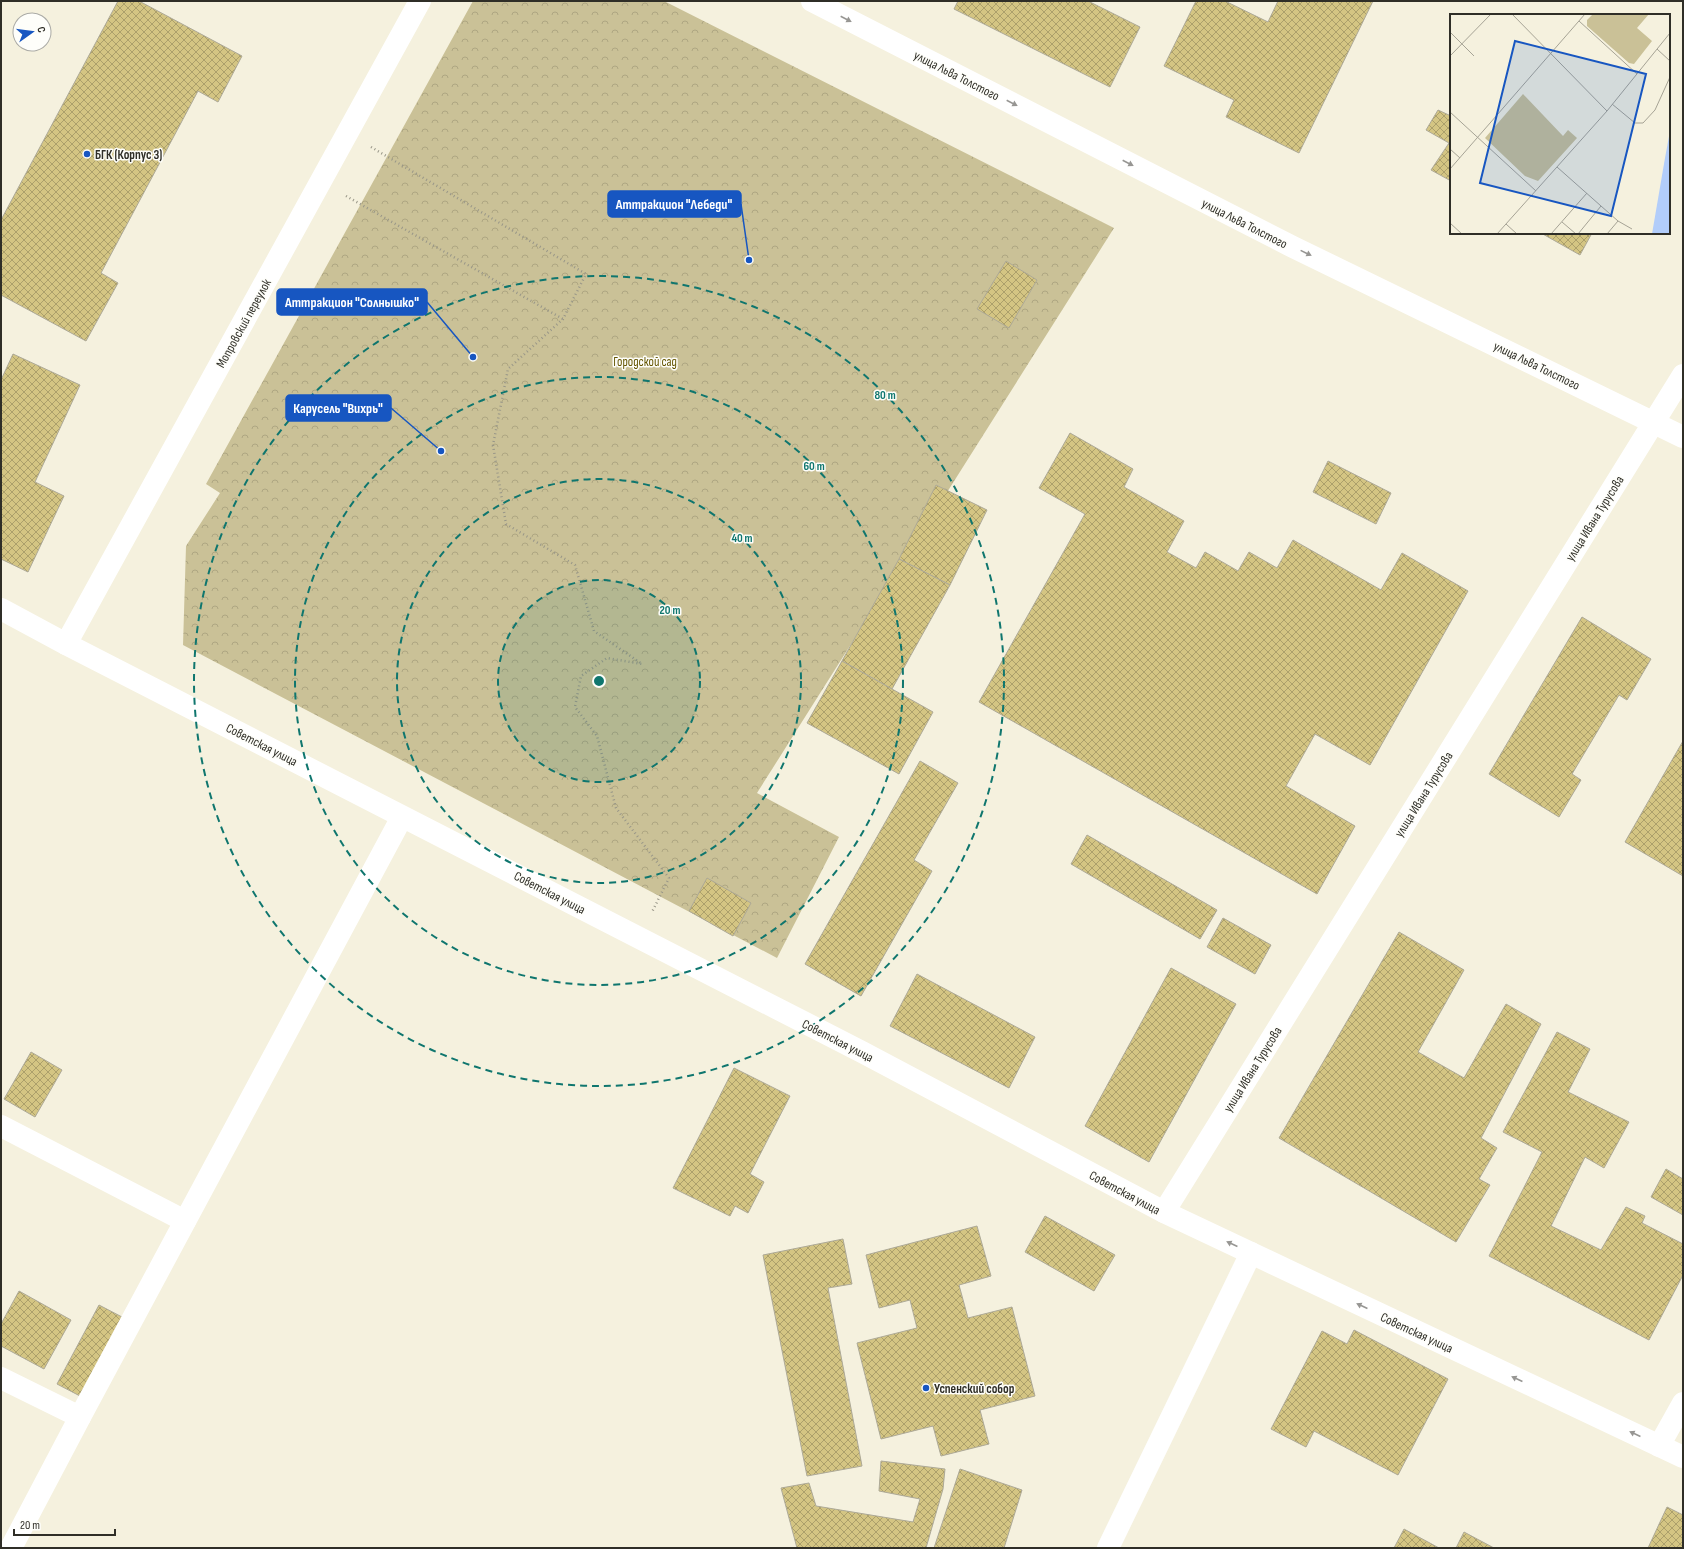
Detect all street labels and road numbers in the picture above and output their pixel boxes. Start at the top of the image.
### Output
street label: улица Льва Толстого [911,47,1002,104]
street label: улица Льва Толстого [1199,195,1290,252]
street label: Мопровский переулок [213,276,275,371]
street label: улица Льва Толстого [1491,338,1582,394]
street label: улица Ивана Турусова [1562,473,1628,564]
street label: Советская улица [223,720,300,770]
street label: улица Ивана Турусова [1391,749,1457,840]
street label: Советская улица [511,868,588,918]
street label: Советская улица [799,1016,876,1066]
street label: улица Ивана Турусова [1220,1024,1286,1115]
street label: Советская улица [1086,1167,1163,1218]
street label: Советская улица [1378,1309,1455,1357]

